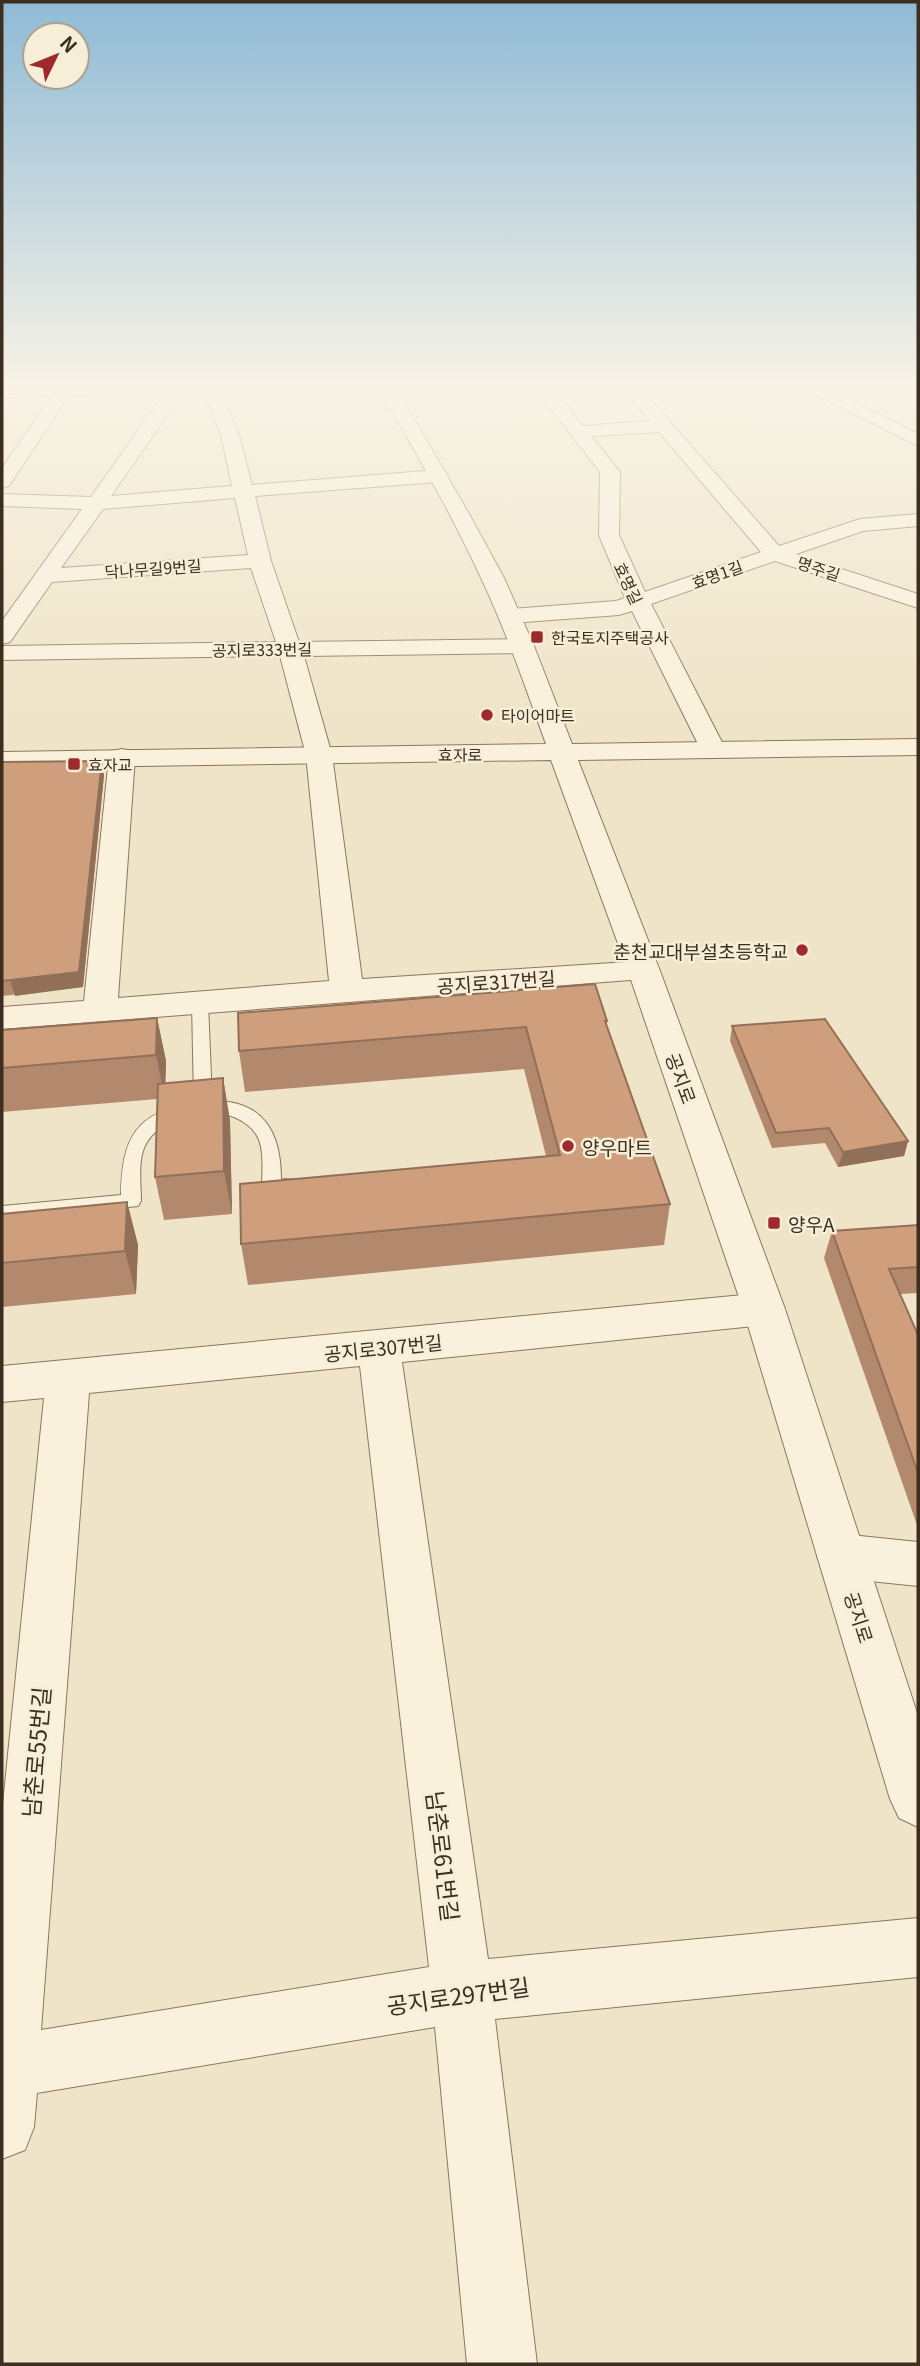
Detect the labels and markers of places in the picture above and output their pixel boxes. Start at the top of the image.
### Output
place label: 한국토지주택공사 [551,625,669,649]
marker: 한국토지주택공사 [529,629,545,645]
place label: 타이어마트 [501,703,575,727]
marker: 타이어마트 [479,707,495,723]
place label: 효자교 [88,752,132,776]
marker: 효자교 [66,756,82,772]
place label: 춘천교대부설초등학교 [613,937,788,964]
marker: 춘천교대부설초등학교 [794,942,810,958]
place label: 양우마트 [582,1133,652,1160]
marker: 양우마트 [560,1138,576,1154]
place label: 양우A [788,1210,835,1237]
marker: 양우A [766,1215,782,1231]

